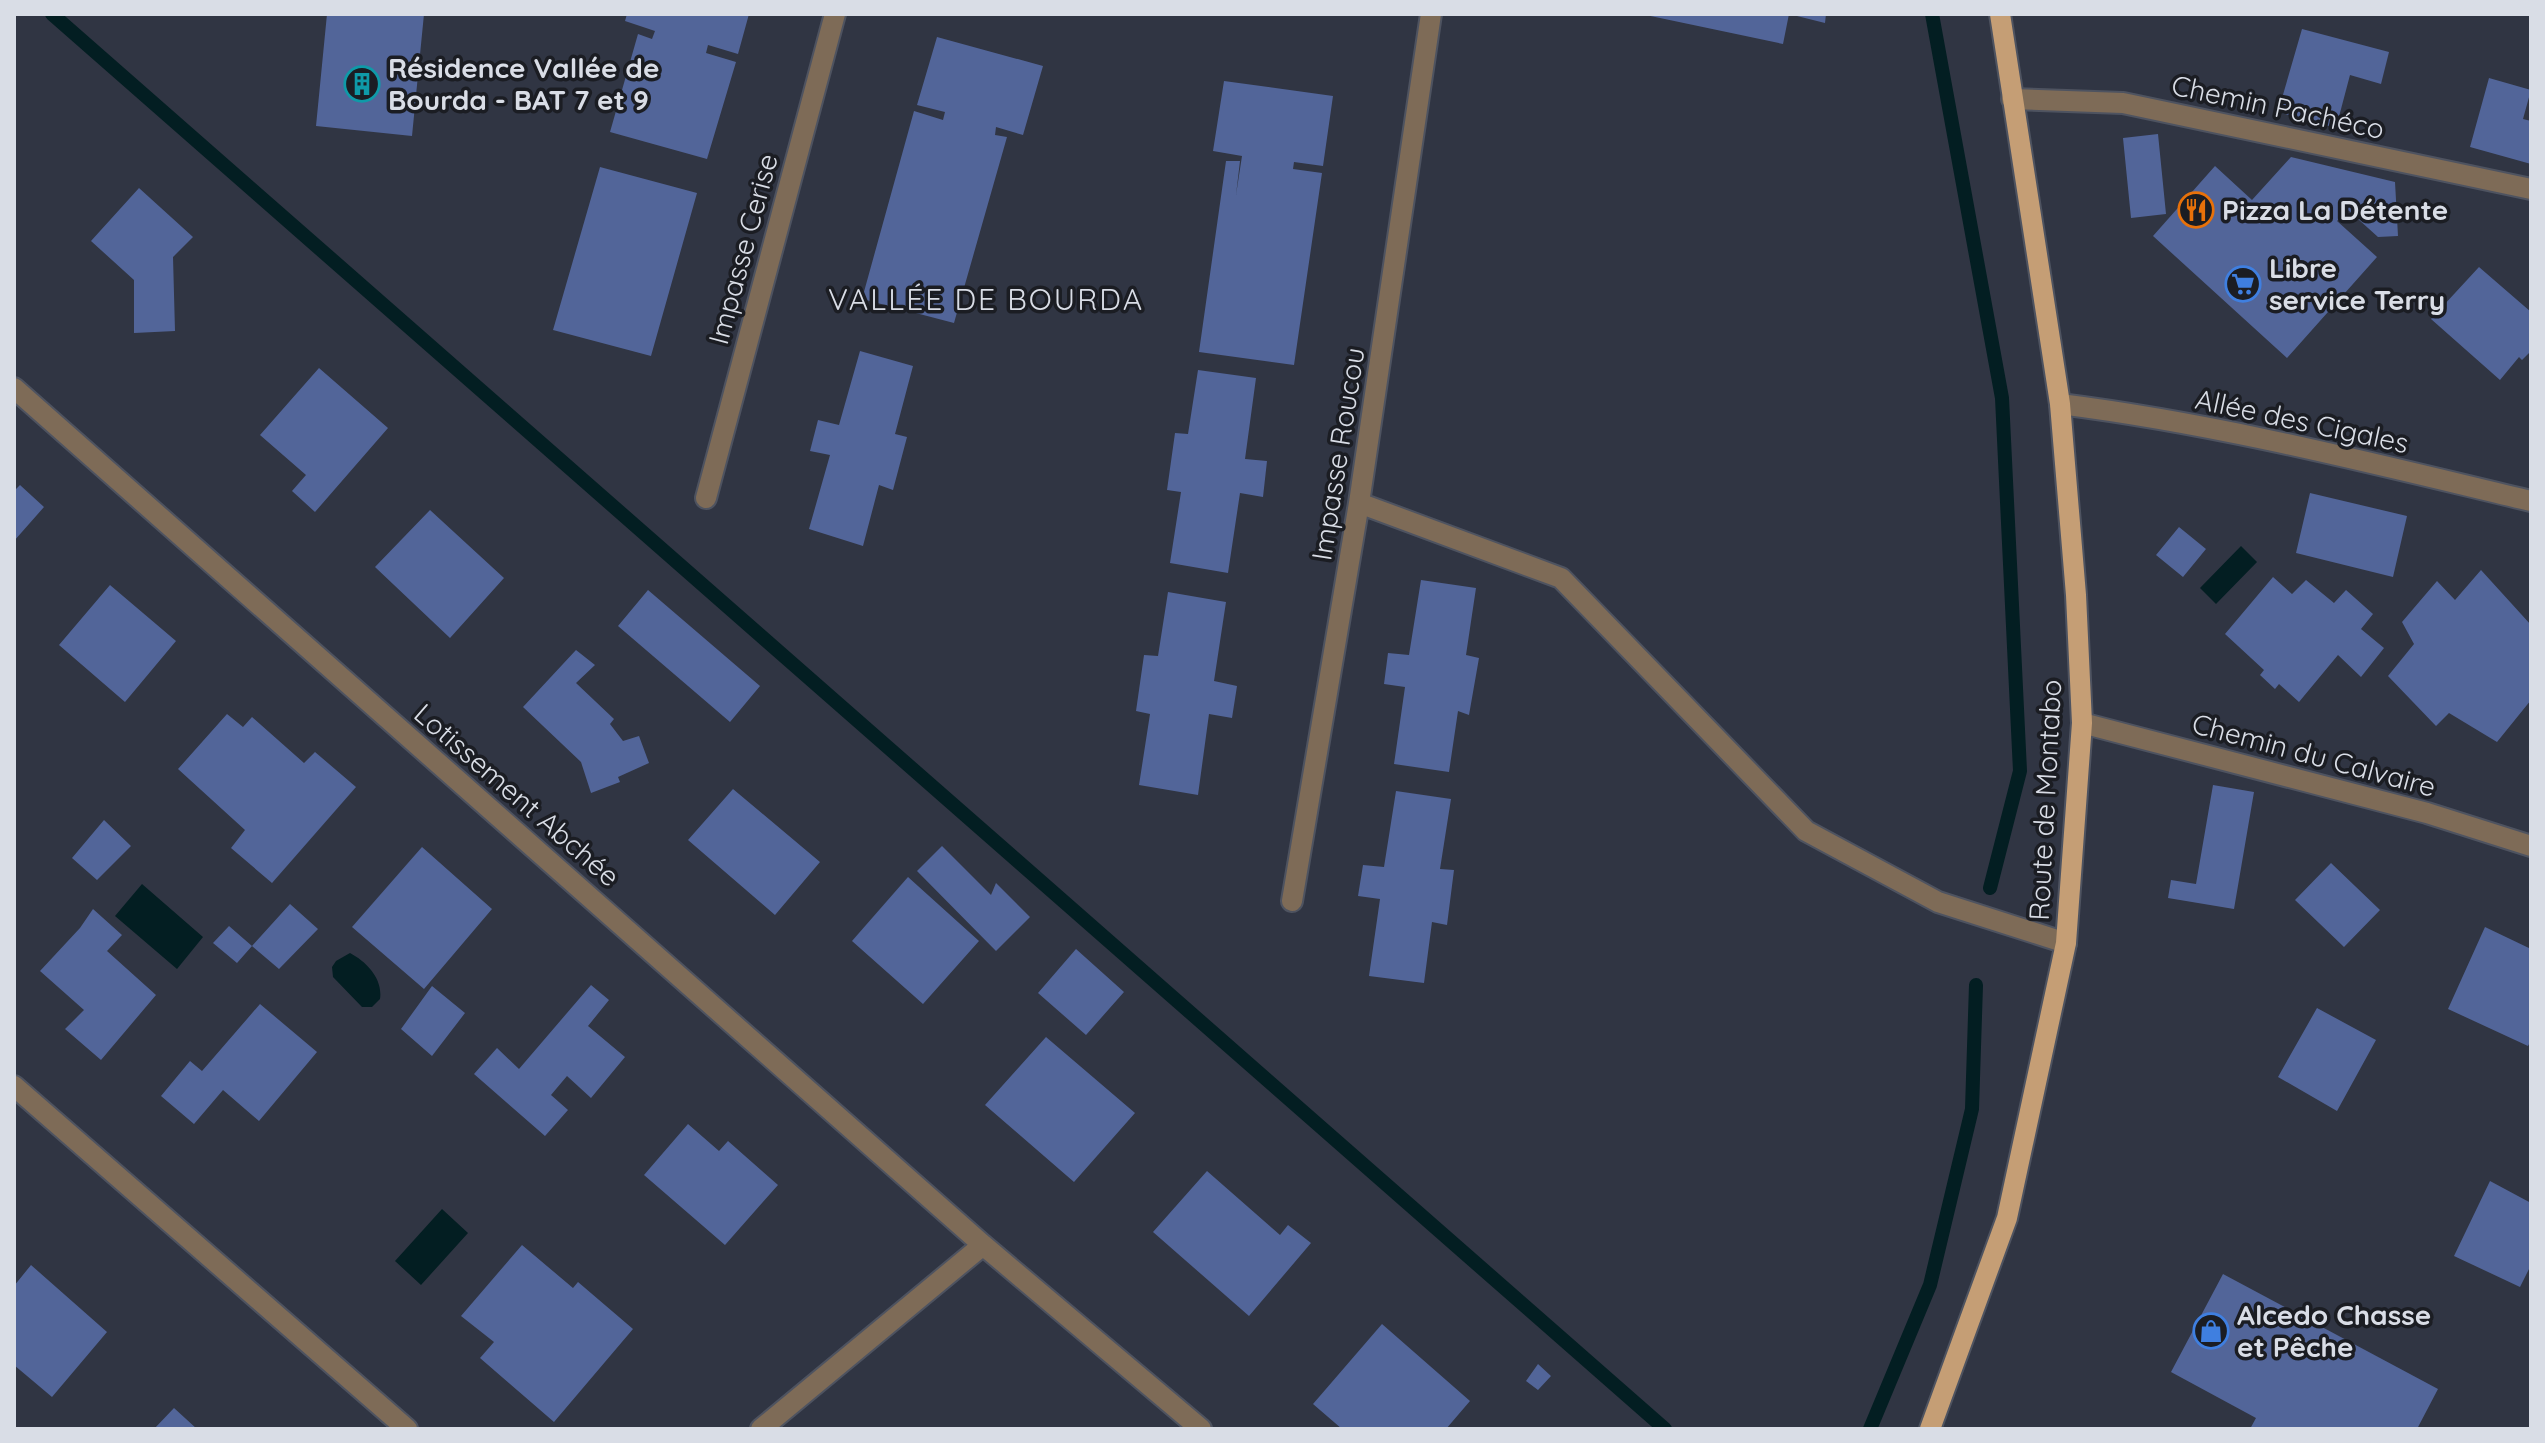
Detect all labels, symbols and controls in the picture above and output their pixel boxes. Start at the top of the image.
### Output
place label: Résidence Vallée de Bourda - BAT 7 et 9 [388,50,659,117]
building icon: Résidence Vallée de Bourda - BAT 7 et 9 [343,65,381,103]
street label: Chemin Pachéco [2169,67,2388,146]
street label: Impasse Cerise [700,150,785,348]
restaurant icon: Pizza La Détente [2177,191,2215,229]
place label: Pizza La Détente [2222,192,2448,227]
place label: Libre service Terry [2269,250,2445,317]
supermarket icon: Libre service Terry [2224,265,2262,303]
district label: VALLÉE DE BOURDA [828,280,1144,318]
street label: Impasse Roucou [1303,345,1372,563]
street label: Allée des Cigales [2192,381,2412,460]
street label: Route de Montabo [2021,679,2068,921]
street label: Lotissement Abchée [407,696,627,894]
street label: Chemin du Calvaire [2188,705,2440,804]
place label: Alcedo Chasse et Pêche [2237,1297,2431,1364]
shop icon: Alcedo Chasse et Pêche [2192,1312,2230,1350]

